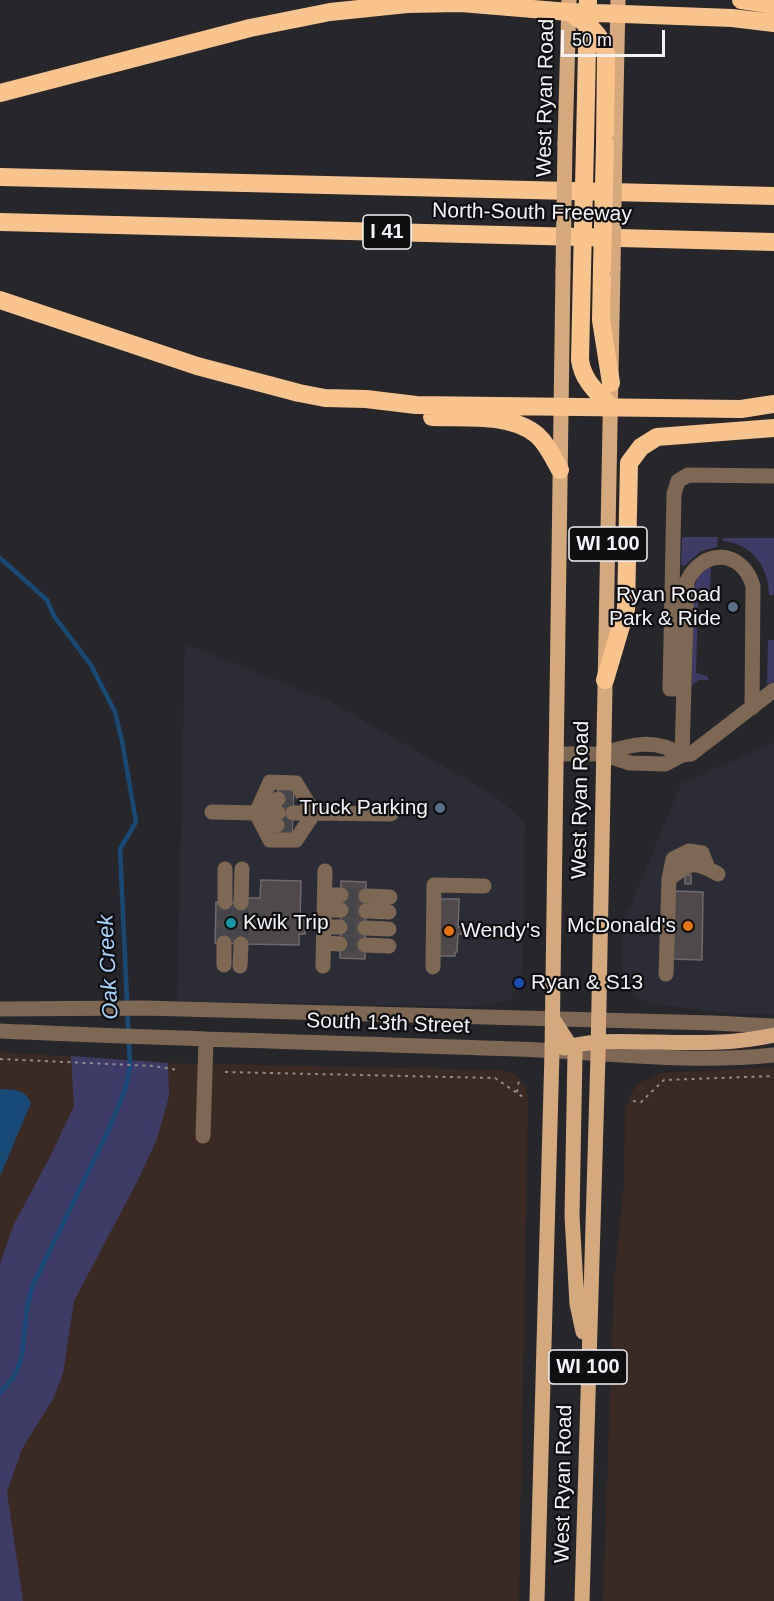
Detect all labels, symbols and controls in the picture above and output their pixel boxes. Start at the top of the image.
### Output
scale bar [564,18,668,56]
street label: West Ryan Road [532,19,560,177]
text: 50 m [572,30,612,50]
street label: North-South Freeway [432,199,632,227]
road number: I 41 [363,215,411,249]
road number: WI 100 [569,527,647,561]
place label: Ryan Road Park & Ride [609,582,721,632]
marker: Ryan Road Park & Ride [726,600,740,614]
street label: West Ryan Road [567,721,595,879]
place label: Truck Parking [299,795,428,821]
marker: Truck Parking [433,801,447,815]
place label: Kwik Trip [243,910,329,936]
place label: McDonald's [567,913,676,939]
water label: Oak Creek [93,914,125,1020]
marker: Kwik Trip [224,916,238,930]
place label: Wendy's [461,918,540,944]
marker: McDonald's [681,919,695,933]
marker: Wendy's [442,924,456,938]
place label: Ryan & S13 [531,970,643,996]
marker: Ryan & S13 [512,976,526,990]
street label: South 13th Street [306,1009,470,1039]
road number: WI 100 [549,1350,627,1384]
street label: West Ryan Road [550,1405,578,1563]

